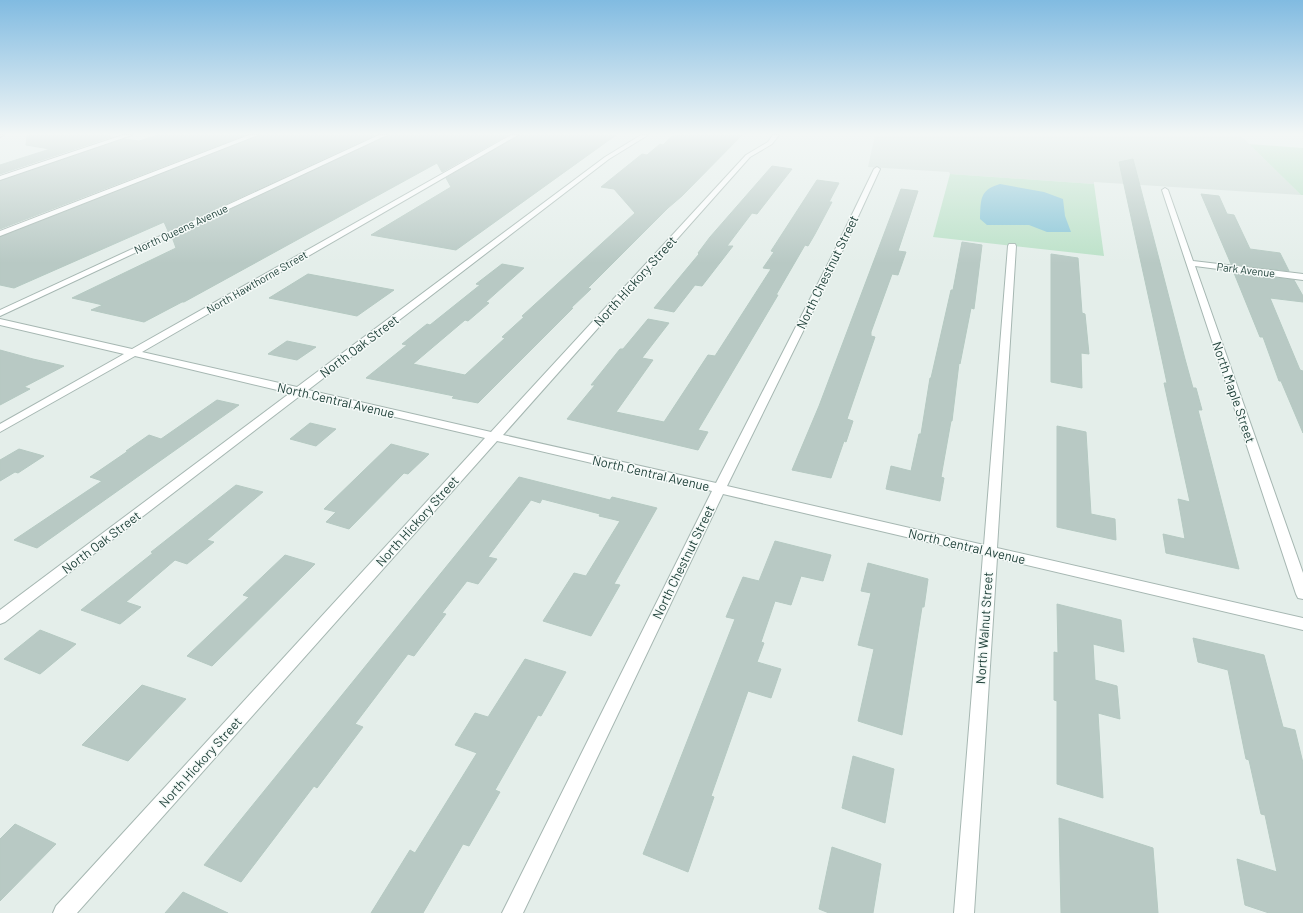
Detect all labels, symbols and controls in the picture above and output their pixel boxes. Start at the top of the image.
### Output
street label: North Queens Avenue [132,201,230,256]
street label: North Chestnut Street [793,213,861,331]
street label: North Hickory Street [590,232,680,330]
street label: North Hawthorne Street [204,247,309,316]
street label: Park Avenue [1216,259,1276,280]
street label: North Oak Street [316,311,402,381]
street label: North Maple Street [1209,339,1259,445]
street label: North Central Avenue [276,379,396,421]
street label: North Central Avenue [591,452,711,494]
street label: North Hickory Street [372,472,462,570]
street label: North Chestnut Street [649,503,717,621]
street label: North Oak Street [58,507,144,577]
street label: North Central Avenue [907,525,1027,567]
street label: North Walnut Street [972,571,996,685]
street label: North Hickory Street [155,713,245,811]

